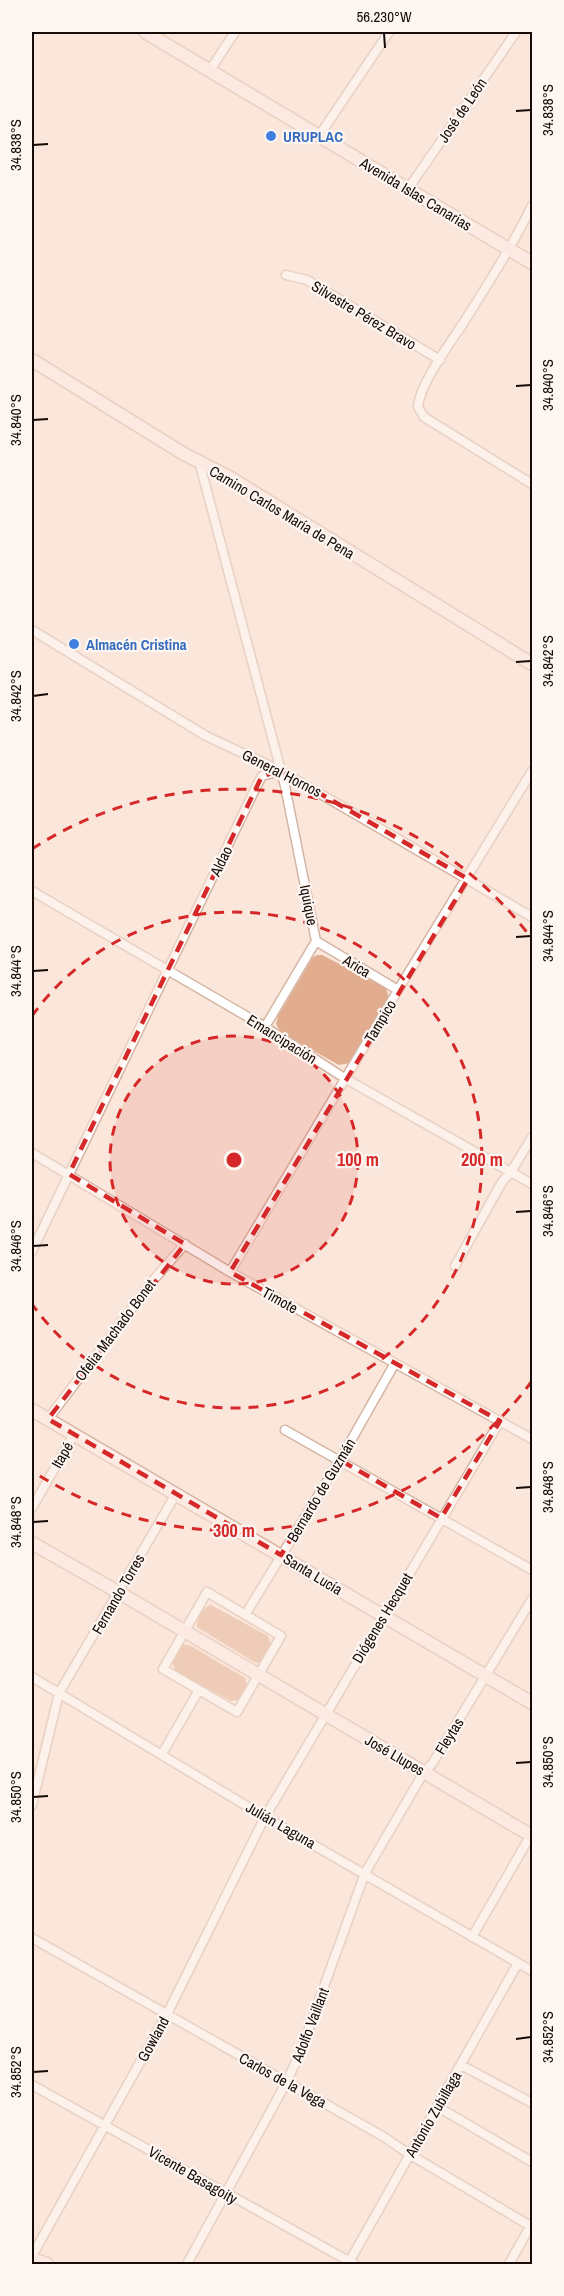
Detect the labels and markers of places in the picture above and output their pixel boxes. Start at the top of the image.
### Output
place label: URUPLAC [283,126,343,147]
marker: URUPLAC [264,129,278,143]
place label: Almacén Cristina [86,634,187,655]
marker: Almacén Cristina [67,637,81,651]
centre of rings [224,1150,244,1170]

